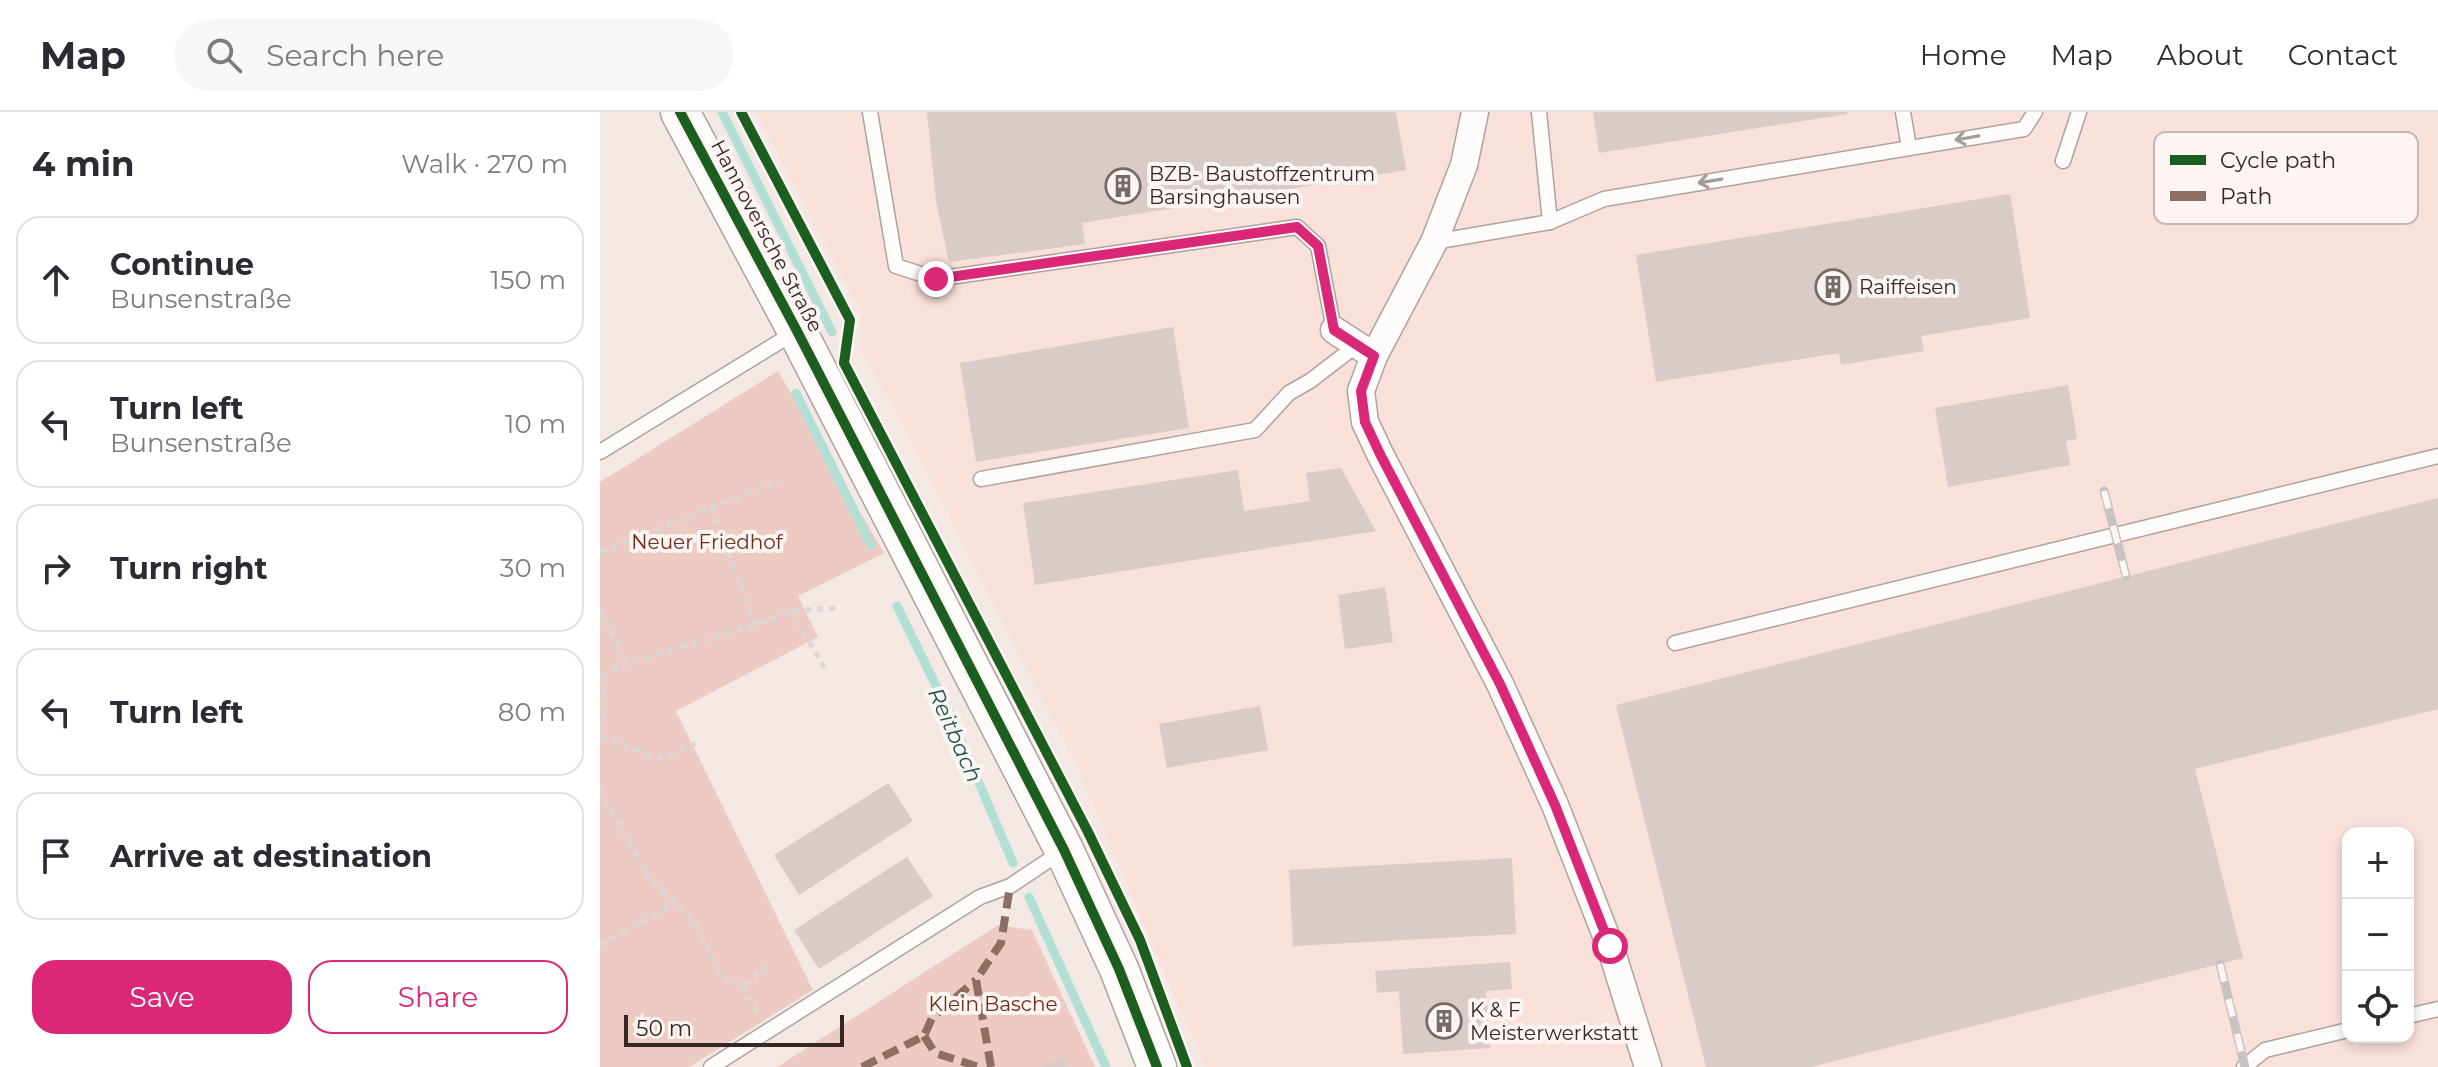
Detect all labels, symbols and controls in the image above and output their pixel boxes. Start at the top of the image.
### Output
search box [174,19,734,91]
text: Map [40,32,126,79]
icon: search [202,33,246,77]
text: Search here [266,37,444,74]
text: Home [1920,38,2007,72]
text: Map [2051,38,2113,72]
text: About [2157,38,2244,72]
text: Contact [2288,38,2398,72]
one-way arrow [1955,132,1980,147]
legend [2154,132,2418,224]
street label: Hannoversche Straße [706,136,828,336]
text: 4 min [32,143,134,185]
text: Cycle path [2220,147,2336,174]
text: Walk · 270 m [401,148,568,180]
place label: BZB- Baustoffzentrum Barsinghausen [1149,162,1375,209]
building icon: BZB- Baustoffzentrum Barsinghausen [1104,167,1142,205]
one-way arrow [1698,175,1724,190]
text: Path [2220,183,2272,210]
text: Continue [110,246,254,283]
icon: ahead [34,258,78,302]
route end [918,261,954,297]
text: 150 m [490,264,566,296]
building icon: Raiffeisen [1814,268,1852,306]
place label: Raiffeisen [1859,275,1957,299]
text: Bunsenstraße [110,283,292,315]
text: Turn left [110,390,243,427]
icon: left [34,402,78,446]
text: 10 m [505,408,566,440]
text: Bunsenstraße [110,427,292,459]
park label: Neuer Friedhof [631,530,784,554]
icon: right [34,546,78,590]
text: Turn right [110,550,267,587]
text: 30 m [500,552,566,584]
water label: Reitbach [922,683,988,787]
icon: left [34,690,78,734]
text: Turn left [110,694,243,731]
text: 80 m [498,696,566,728]
map controls [2342,827,2414,1043]
button: + [2342,827,2414,899]
icon: arrive [34,834,78,878]
text: Arrive at destination [110,838,432,875]
button: − [2342,899,2414,971]
route start [1592,928,1628,964]
button: Save [32,960,292,1034]
button: Share [308,960,568,1034]
button: locate [2342,971,2414,1043]
park label: Klein Basche [928,992,1058,1016]
place label: K & F Meisterwerkstatt [1470,998,1639,1045]
building icon: K & F Meisterwerkstatt [1425,1002,1463,1040]
scale bar [624,1011,844,1047]
text: 50 m [636,1015,692,1042]

